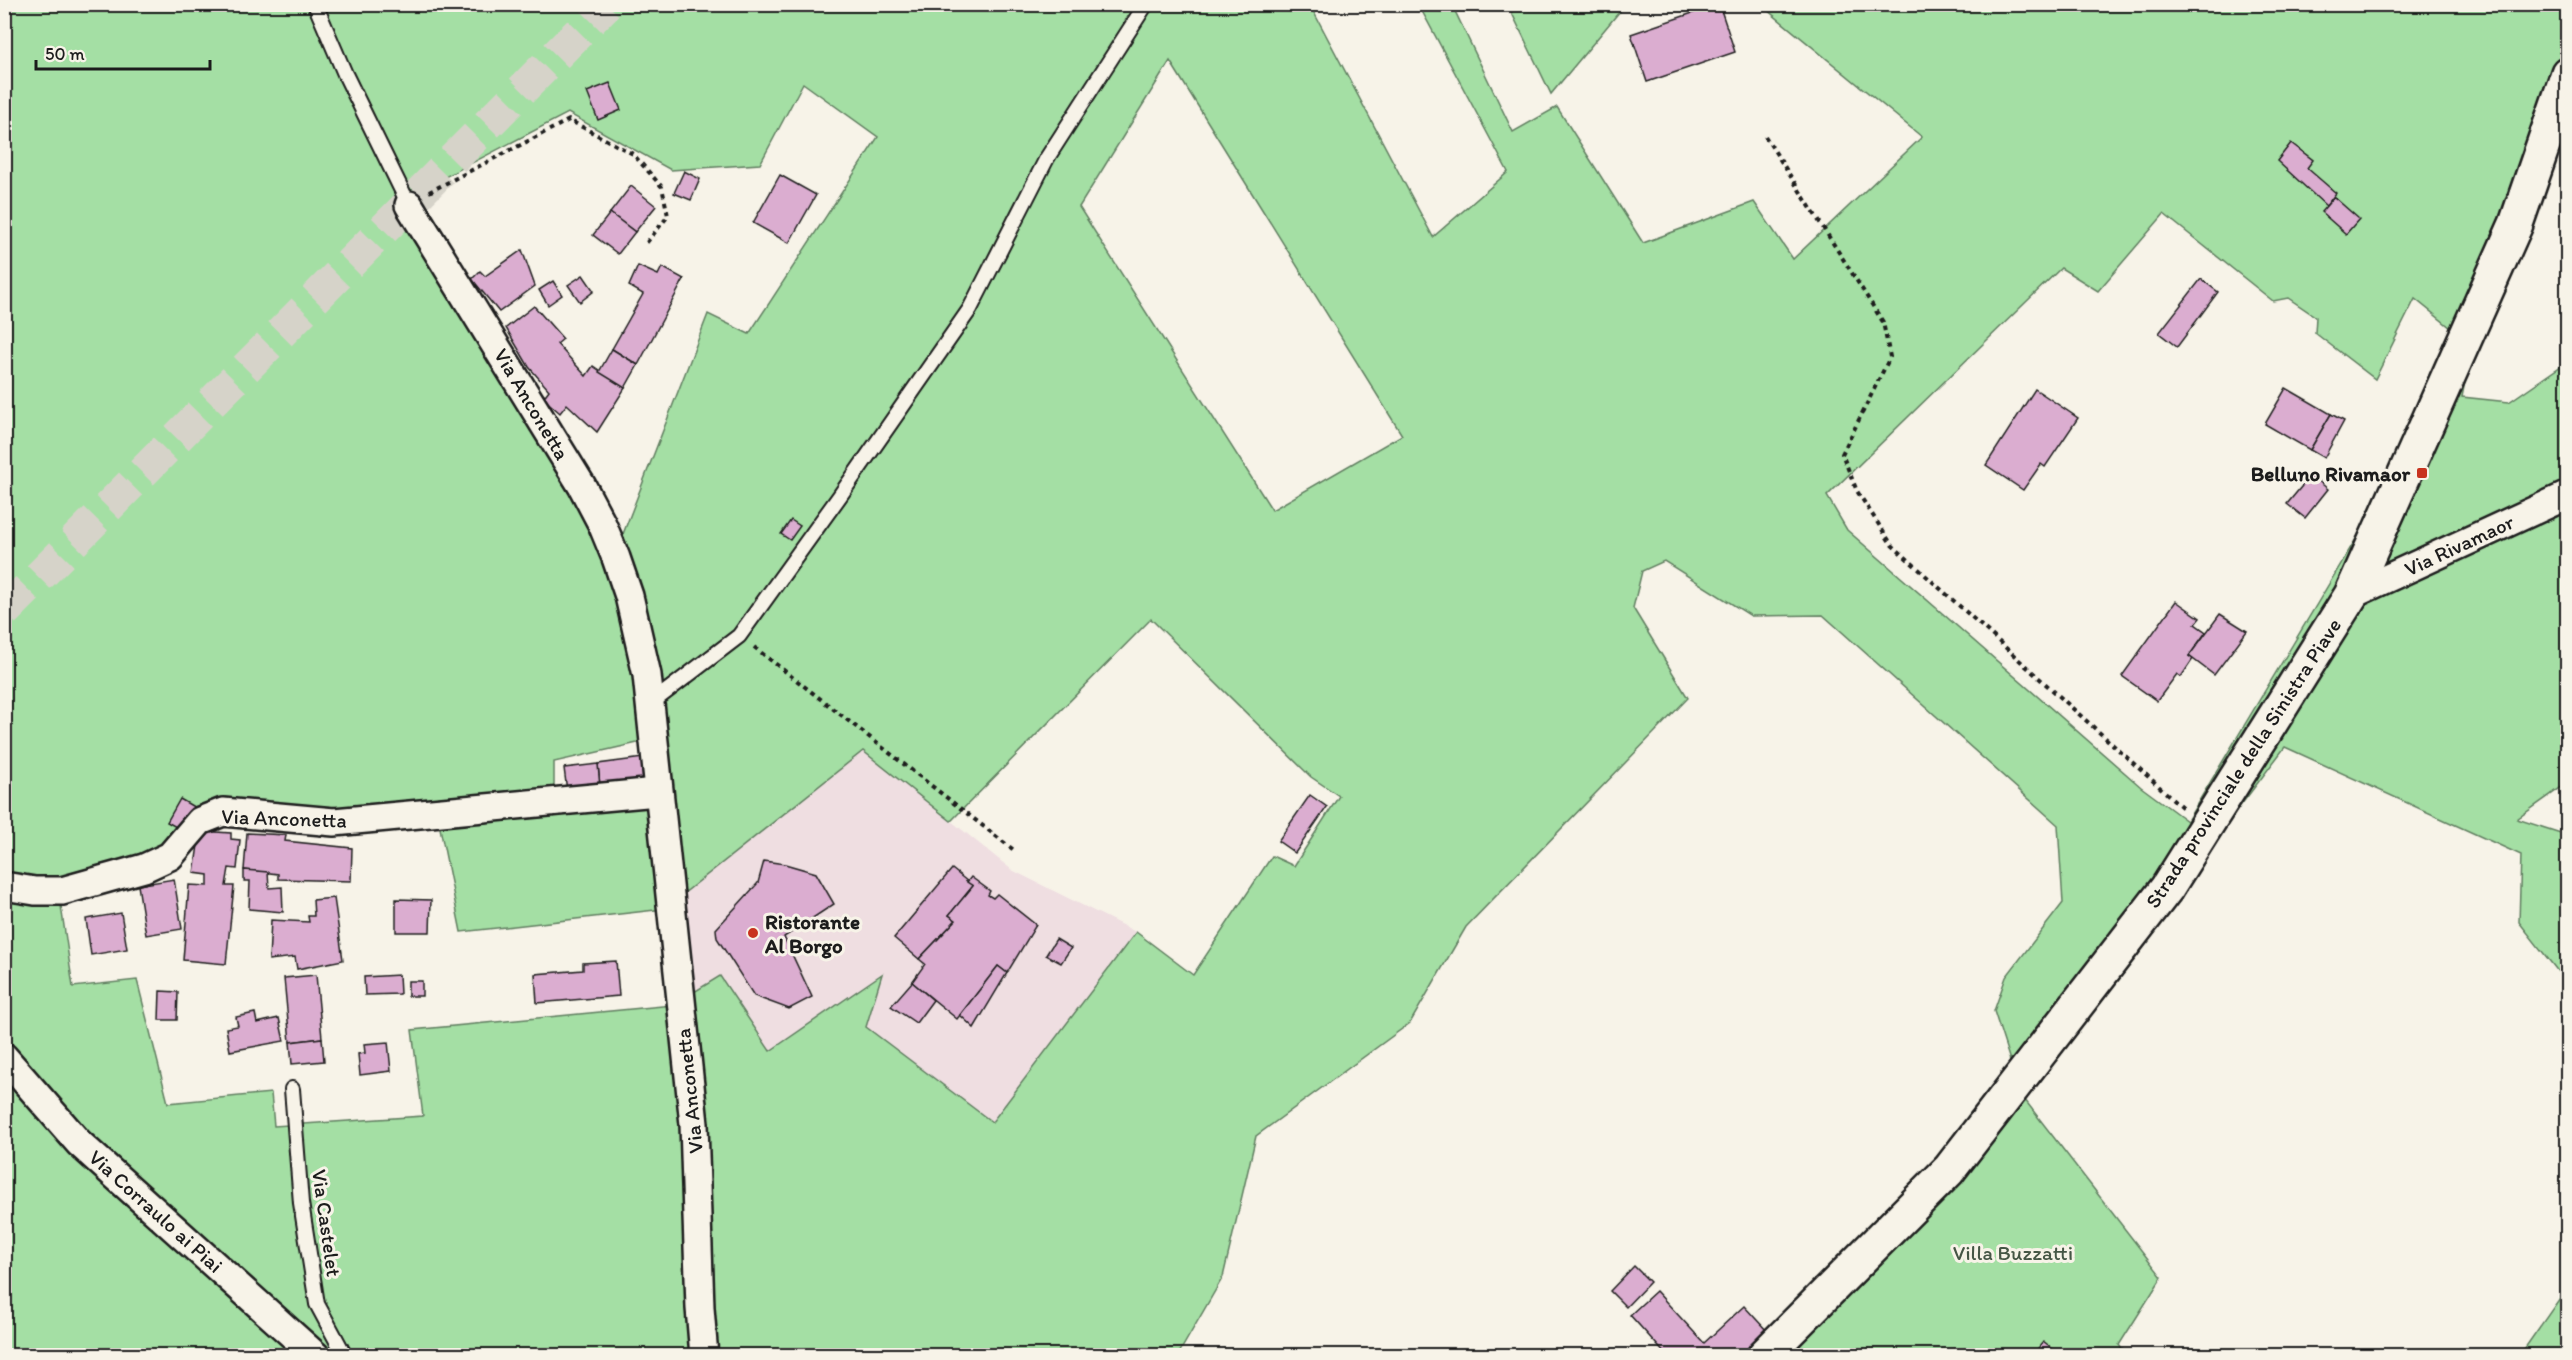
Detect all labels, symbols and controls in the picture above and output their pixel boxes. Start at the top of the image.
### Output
scale bar [36,33,210,71]
text: 50 m [45,43,85,65]
street label: Via Anconetta [489,344,575,464]
place label: Belluno Rivamaor [2251,461,2411,486]
marker: Belluno Rivamaor [2415,466,2429,480]
street label: Via Rivamaor [2400,508,2518,581]
street label: Strada provinciale della Sinistra Piave [2140,613,2346,913]
street label: Via Anconetta [221,803,347,833]
place label: Ristorante Al Borgo [764,909,860,959]
marker: Ristorante Al Borgo [746,926,760,940]
street label: Via Anconetta [670,1027,708,1155]
street label: Via Corraulo ai Piai [84,1144,228,1278]
street label: Via Castelet [307,1168,347,1278]
park label: Villa Buzzatti [1953,1240,2073,1265]

